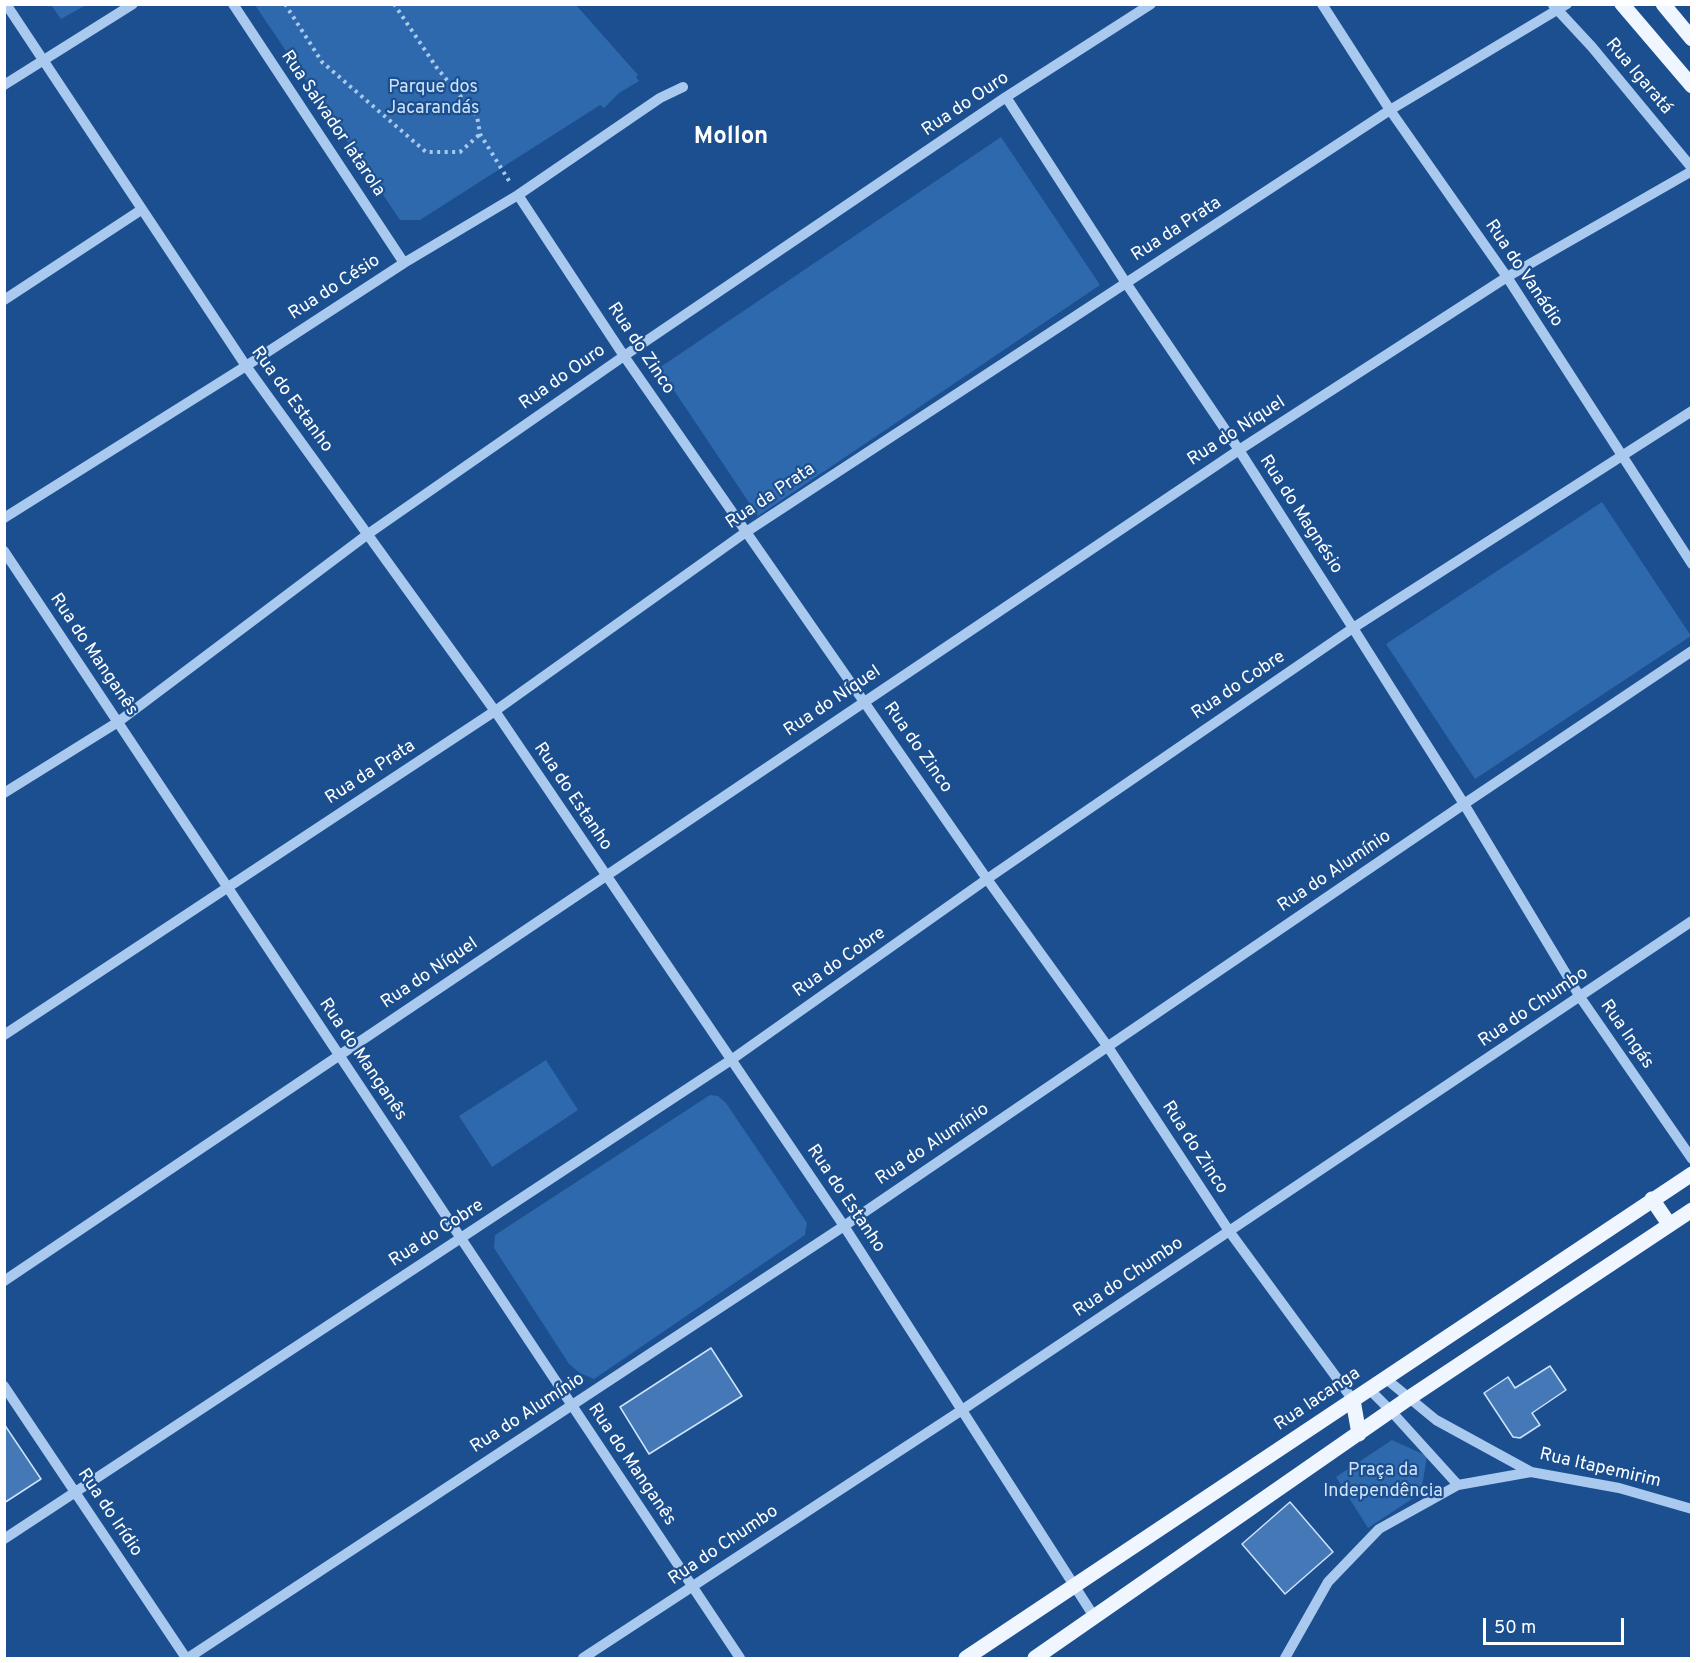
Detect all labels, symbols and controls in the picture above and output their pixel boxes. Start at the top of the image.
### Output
street label: Rua Igaratá [1600,34,1676,120]
street label: Rua Salvador Iatarola [275,47,389,201]
street label: Rua do Ouro [918,68,1014,142]
park label: Parque dos Jacarandás [387,77,479,119]
district label: Mollon [694,124,768,152]
street label: Rua da Prata [1128,193,1226,267]
street label: Rua do Vanádio [1479,216,1567,332]
street label: Rua do Césio [285,250,385,326]
street label: Rua do Zinco [601,299,679,399]
street label: Rua do Ouro [516,340,610,416]
street label: Rua do Estanho [245,343,337,457]
street label: Rua do Níquel [1184,392,1290,472]
street label: Rua do Magnésio [1254,452,1346,578]
street label: Rua da Prata [722,459,820,535]
street label: Rua do Manganês [44,590,142,720]
street label: Rua do Cobre [1188,647,1290,725]
street label: Rua do Níquel [781,662,885,742]
street label: Rua do Zinco [878,698,956,798]
street label: Rua da Prata [322,736,420,810]
street label: Rua do Estanho [528,739,616,855]
street label: Rua do Alumínio [1274,826,1396,918]
street label: Rua do Cobre [790,923,890,1003]
street label: Rua do Níquel [378,934,482,1014]
street label: Rua do Chumbo [1475,963,1593,1053]
street label: Rua do Manganês [313,995,411,1125]
street label: Rua Ingás [1594,996,1658,1074]
street label: Rua do Zinco [1156,1098,1232,1198]
street label: Rua do Alumínio [872,1099,994,1191]
street label: Rua do Estanho [801,1141,889,1257]
street label: Rua do Cobre [386,1196,488,1272]
street label: Rua do Chumbo [1070,1233,1188,1323]
street label: Rua Iacanga [1271,1363,1365,1437]
street label: Rua do Alumínio [467,1369,589,1459]
street label: Rua do Manganês [582,1400,680,1530]
street label: Rua Itapemirim [1537,1445,1663,1493]
park label: Praça da Independência [1323,1460,1443,1502]
street label: Rua do Irídio [72,1465,146,1561]
street label: Rua do Chumbo [665,1501,783,1591]
scale bar [1486,1606,1627,1644]
text: 50 m [1494,1617,1536,1640]

